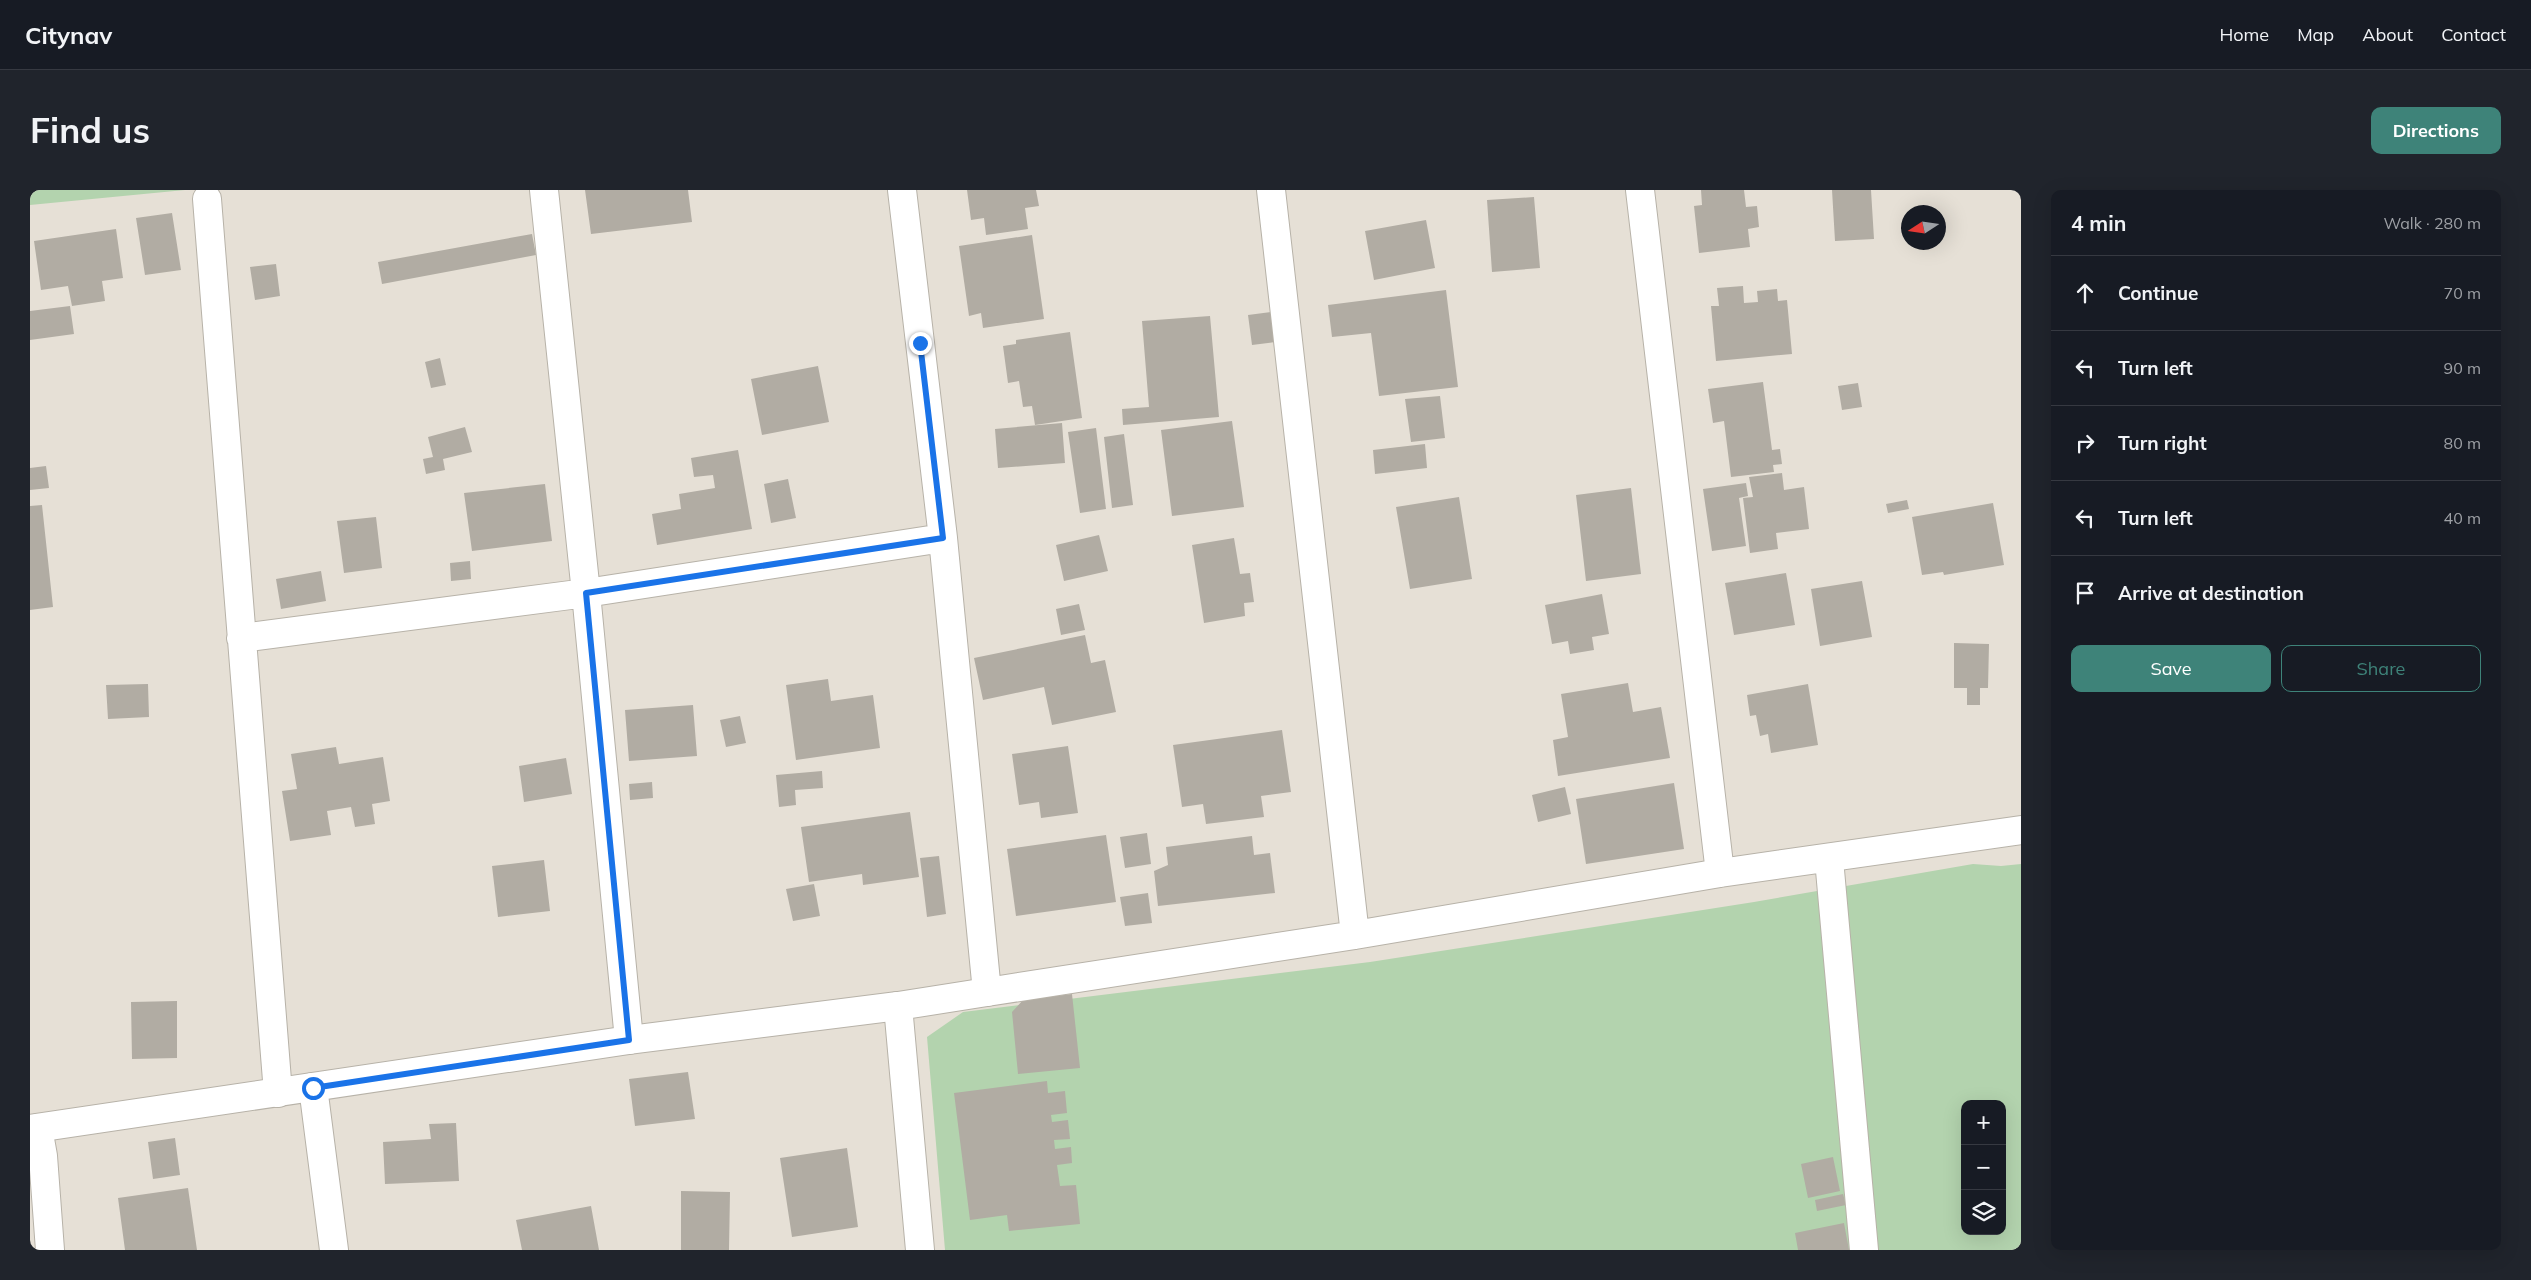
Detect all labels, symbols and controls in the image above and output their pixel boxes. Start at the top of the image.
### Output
text: Citynav [25,20,112,50]
text: Home [2219,23,2269,46]
text: Map [2297,23,2334,46]
text: About [2362,23,2413,46]
text: Contact [2441,23,2506,46]
button: Directions [2371,107,2501,154]
text: Find us [30,108,150,152]
north arrow [1901,205,1946,250]
text: 4 min [2071,210,2126,236]
text: Walk · 280 m [2383,213,2481,233]
icon: ahead [2071,279,2099,307]
text: Continue [2118,281,2198,305]
text: 70 m [2444,283,2481,303]
route end [909,332,932,355]
icon: left [2071,354,2099,382]
text: Turn left [2118,356,2193,380]
text: 90 m [2444,358,2481,378]
icon: right [2071,429,2099,457]
text: Turn right [2118,431,2207,455]
text: 80 m [2444,433,2481,453]
icon: left [2071,504,2099,532]
text: Turn left [2118,506,2193,530]
text: 40 m [2444,508,2481,528]
icon: arrive [2071,579,2099,607]
text: Arrive at destination [2118,581,2304,605]
button: Save [2071,645,2271,692]
button: Share [2281,645,2481,692]
route start [302,1077,325,1100]
map controls [1961,1100,2006,1235]
button: + [1961,1100,2006,1145]
button: − [1961,1145,2006,1190]
button: layers [1961,1190,2006,1235]

